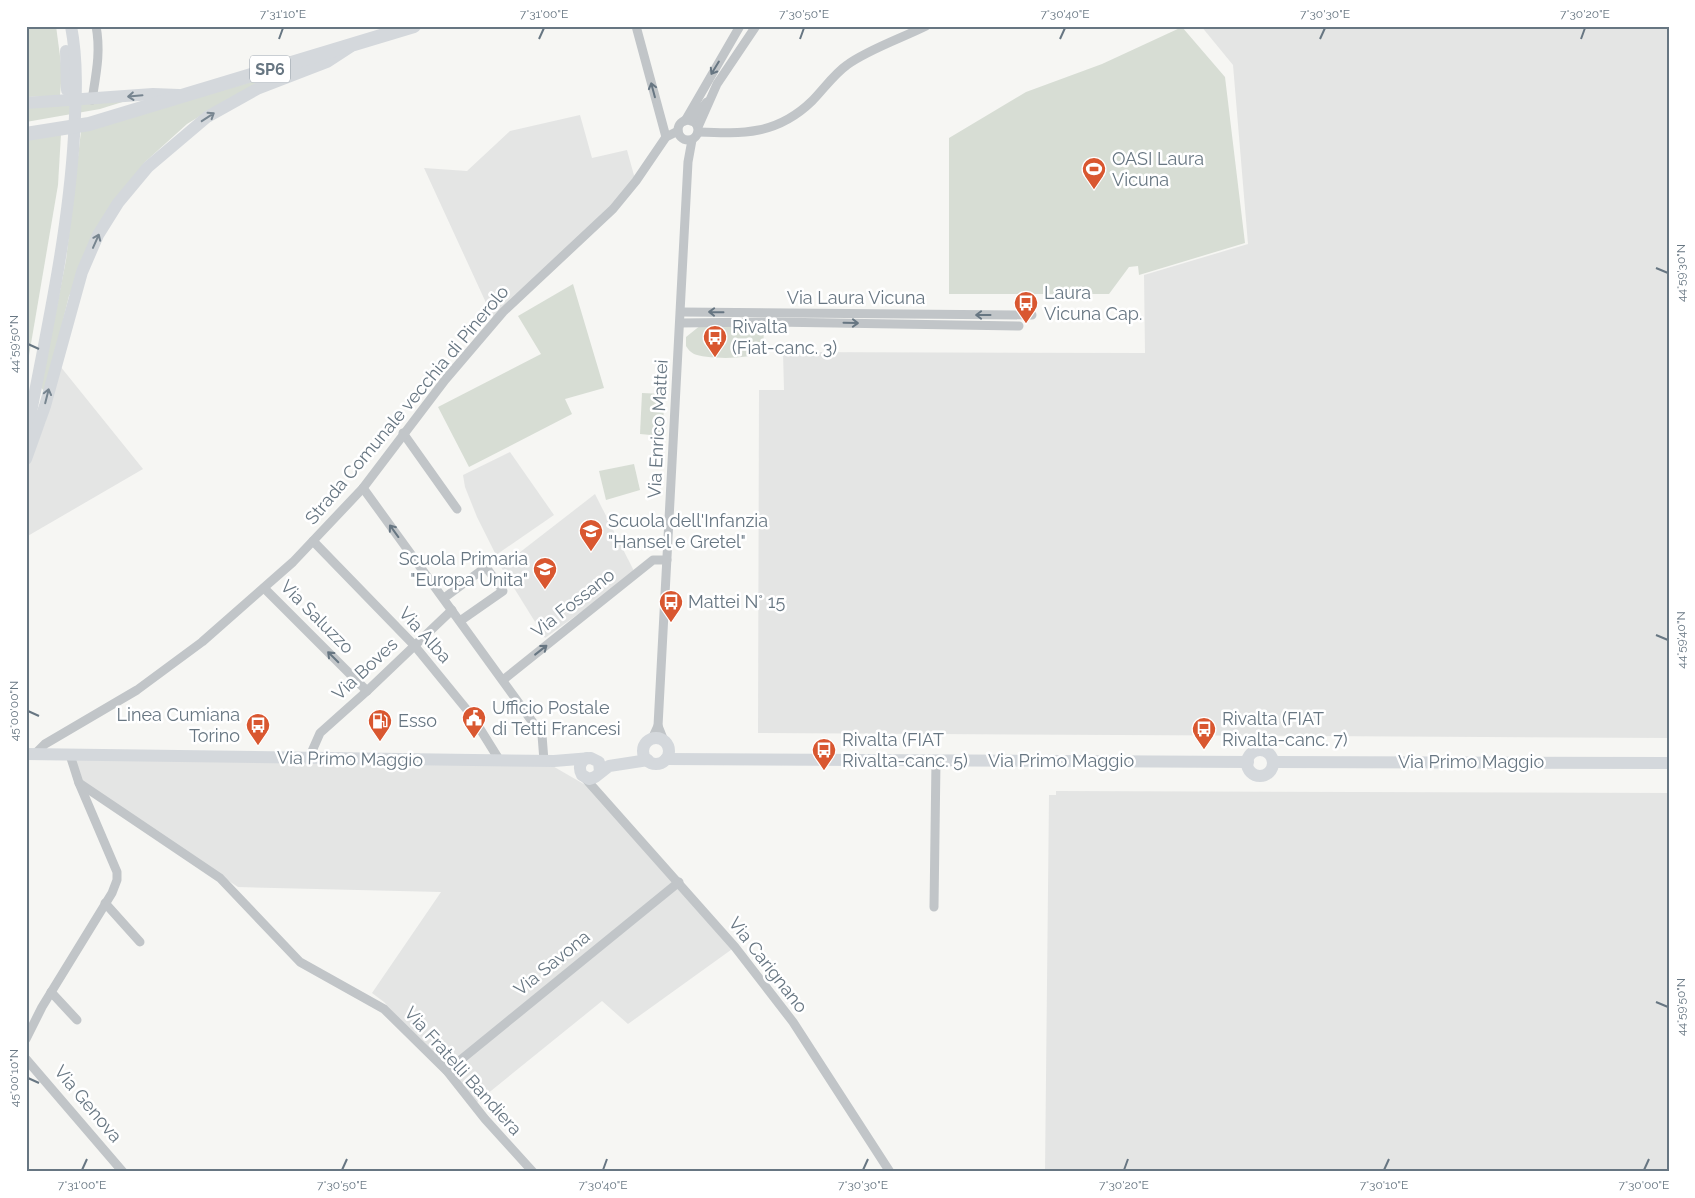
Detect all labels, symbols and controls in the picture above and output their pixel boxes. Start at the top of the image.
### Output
text: 7°31'10"E [260,7,306,21]
text: 7°31'00"E [520,7,568,21]
text: 7°30'50"E [779,7,829,21]
text: 7°30'40"E [1040,7,1090,21]
text: 7°30'30"E [1300,7,1350,21]
text: 7°30'20"E [1560,7,1610,21]
road number: SP6 [250,56,290,82]
one-way arrow [709,60,719,74]
one-way arrow [648,82,657,98]
one-way arrow [128,91,144,100]
one-way arrow [201,112,215,123]
place label: OASI Laura Vicuna [1112,148,1204,190]
sports icon: OASI Laura Vicuna [1081,156,1107,190]
one-way arrow [91,234,101,249]
text: 44°59'30"N [1674,244,1688,302]
street label: Strada Comunale vecchia di Pinerolo [300,281,513,528]
place label: Laura Vicuna Cap. [1044,282,1142,324]
street label: Via Laura Vicuna [787,287,925,308]
bus stop icon: Laura Vicuna Cap. [1013,290,1039,324]
one-way arrow [708,308,724,317]
one-way arrow [976,310,992,320]
text: 44°59'50"N [7,315,21,373]
place label: Rivalta (Fiat-canc. 3) [732,316,837,358]
one-way arrow [843,318,859,328]
bus stop icon: Rivalta (Fiat-canc. 3) [702,324,728,358]
street label: Via Enrico Mattei [643,359,672,499]
one-way arrow [43,389,53,405]
place label: Scuola dell'Infanzia "Hansel e Gretel" [608,510,768,552]
school or university icon: Scuola dell'Infanzia "Hansel e Gretel" [578,518,604,552]
one-way arrow [389,524,399,538]
place label: Scuola Primaria "Europa Unita" [399,548,528,590]
school or university icon: Scuola Primaria "Europa Unita" [532,556,558,590]
street label: Via Fossano [527,563,619,642]
street label: Via Saluzzo [276,576,359,658]
bus stop icon: Mattei N° 15 [658,589,684,623]
place label: Mattei N° 15 [688,591,785,612]
street label: Via Alba [395,602,456,667]
text: 44°59'40"N [1674,611,1688,669]
street label: Via Boves [328,633,402,704]
one-way arrow [534,644,547,655]
one-way arrow [327,650,339,663]
text: 45°00'00"N [7,681,21,741]
place label: Ufficio Postale di Tetti Francesi [492,697,621,739]
place label: Linea Cumiana Torino [117,704,240,746]
public building icon: Ufficio Postale di Tetti Francesi [461,705,487,739]
fuel station icon: Esso [367,708,393,742]
place label: Rivalta (FIAT Rivalta-canc. 7) [1222,708,1348,750]
place label: Esso [398,710,437,731]
bus stop icon: Linea Cumiana Torino [245,712,271,746]
bus stop icon: Rivalta (FIAT Rivalta-canc. 7) [1191,716,1217,750]
place label: Rivalta (FIAT Rivalta-canc. 5) [842,729,968,771]
bus stop icon: Rivalta (FIAT Rivalta-canc. 5) [811,737,837,771]
street label: Via Primo Maggio [277,747,424,770]
street label: Via Primo Maggio [988,750,1134,771]
street label: Via Primo Maggio [1398,751,1544,772]
street label: Via Carignano [725,913,812,1017]
street label: Via Savona [510,926,594,999]
text: 44°59'50"N [1674,978,1688,1036]
street label: Via Fratelli Bandiera [400,1002,526,1139]
text: 45°00'10"N [7,1049,21,1107]
street label: Via Genova [50,1061,127,1146]
text: 7°31'00"E [58,1178,106,1192]
text: 7°30'50"E [317,1178,367,1192]
text: 7°30'40"E [578,1178,628,1192]
text: 7°30'30"E [838,1178,888,1192]
text: 7°30'20"E [1099,1178,1149,1192]
text: 7°30'10"E [1360,1178,1408,1192]
text: 7°30'00"E [1619,1178,1669,1192]

